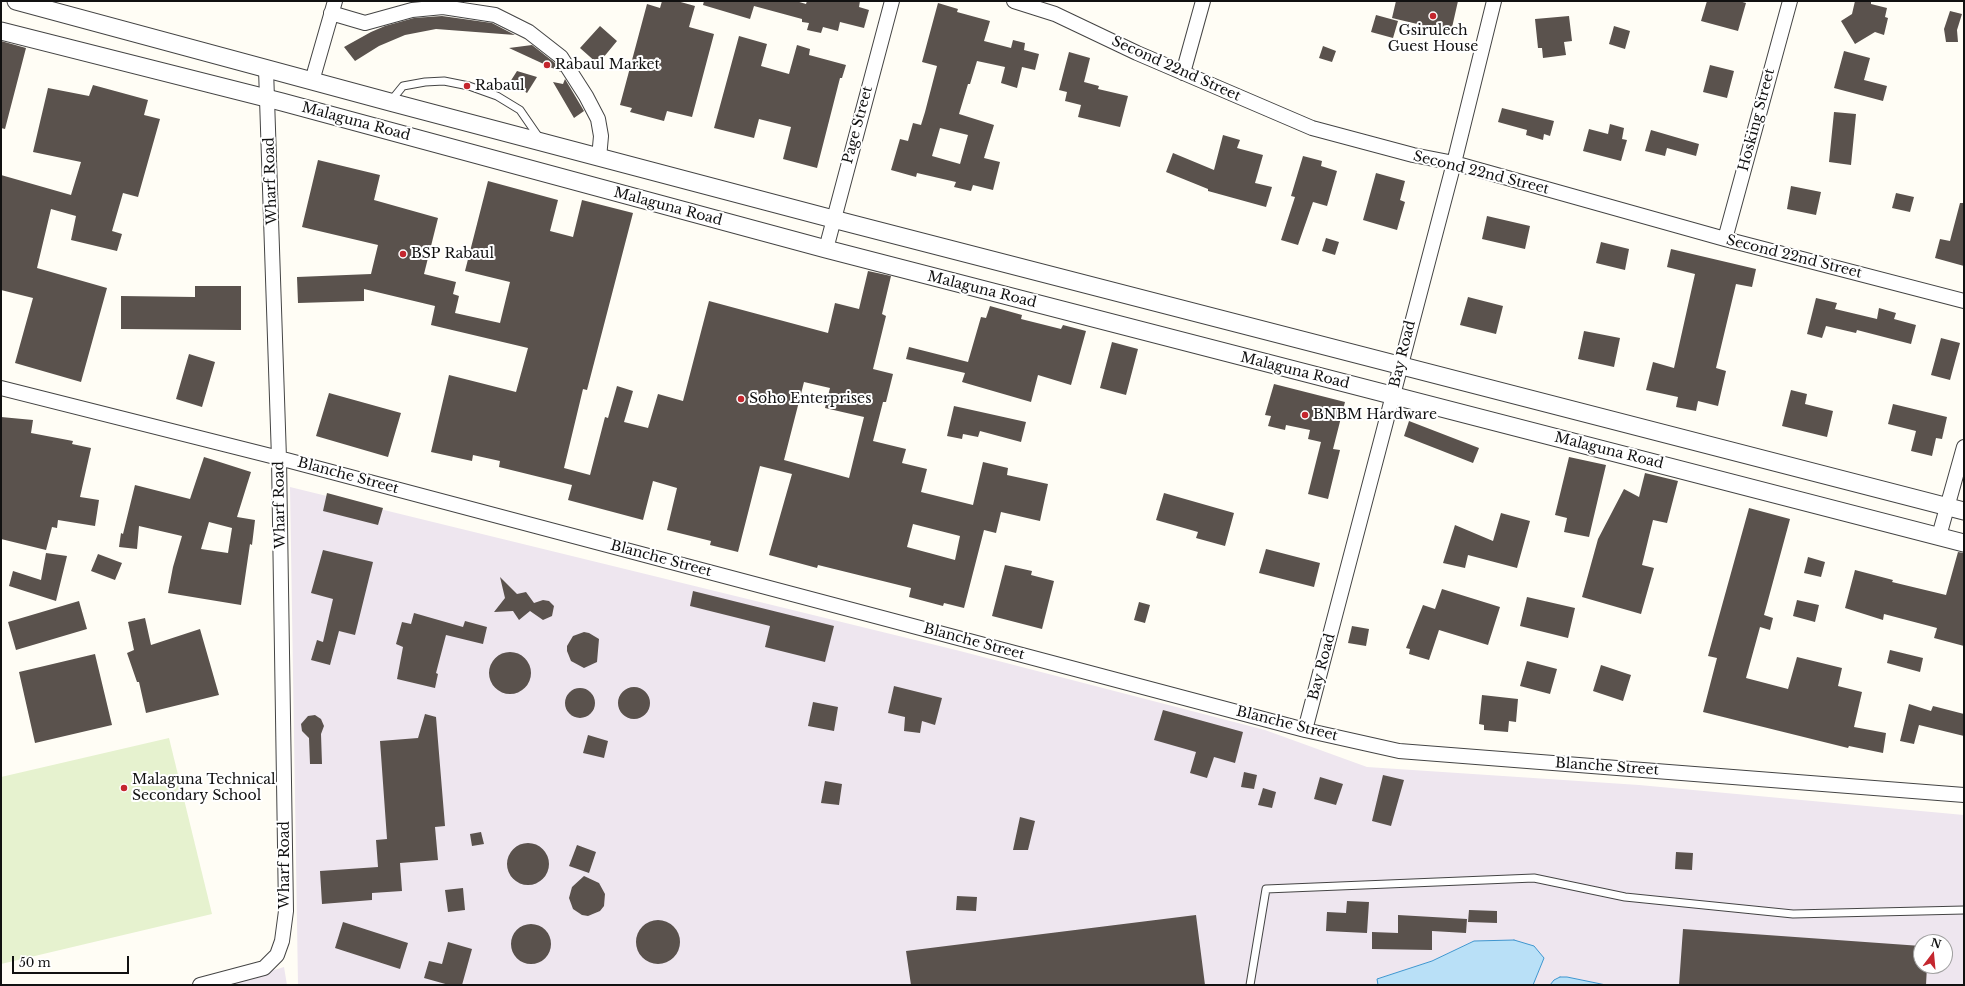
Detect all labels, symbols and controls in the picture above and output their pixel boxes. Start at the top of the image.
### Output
marker: Gsirulech Guest House [1428,11,1438,21]
place label: Gsirulech Guest House [1388,23,1478,56]
street label: Second 22nd Street [1109,33,1243,105]
place label: Rabaul Market [555,57,660,73]
marker: Rabaul Market [542,60,552,70]
street label: Hosking Street [1735,67,1779,173]
place label: Rabaul [475,78,525,94]
marker: Rabaul [462,81,472,91]
street label: Page Street [840,84,876,166]
street label: Malaguna Road [300,99,412,145]
street label: Wharf Road [261,137,281,225]
street label: Second 22nd Street [1411,148,1551,198]
street label: Malaguna Road [612,184,724,230]
street label: Second 22nd Street [1724,232,1864,282]
place label: BSP Rabaul [411,246,494,262]
marker: BSP Rabaul [398,249,408,259]
street label: Malaguna Road [926,268,1038,312]
street label: Bay Road [1387,319,1419,389]
street label: Malaguna Road [1239,349,1351,393]
place label: Soho Enterprises [749,391,871,407]
marker: Soho Enterprises [736,394,746,404]
place label: BNBM Hardware [1313,407,1437,423]
marker: BNBM Hardware [1300,410,1310,420]
street label: Malaguna Road [1553,429,1665,473]
street label: Blanche Street [296,454,400,498]
street label: Wharf Road [271,461,289,549]
street label: Blanche Street [609,537,713,581]
street label: Blanche Street [922,620,1026,664]
street label: Bay Road [1305,632,1339,702]
street label: Blanche Street [1235,703,1339,745]
street label: Blanche Street [1555,755,1659,779]
place label: Malaguna Technical Secondary School [132,772,276,804]
marker: Malaguna Technical Secondary School [119,783,129,793]
street label: Wharf Road [277,821,293,909]
north arrow [1913,934,1953,974]
text: N [1929,935,1943,952]
scale bar [14,948,131,974]
text: 50 m [19,955,51,970]

